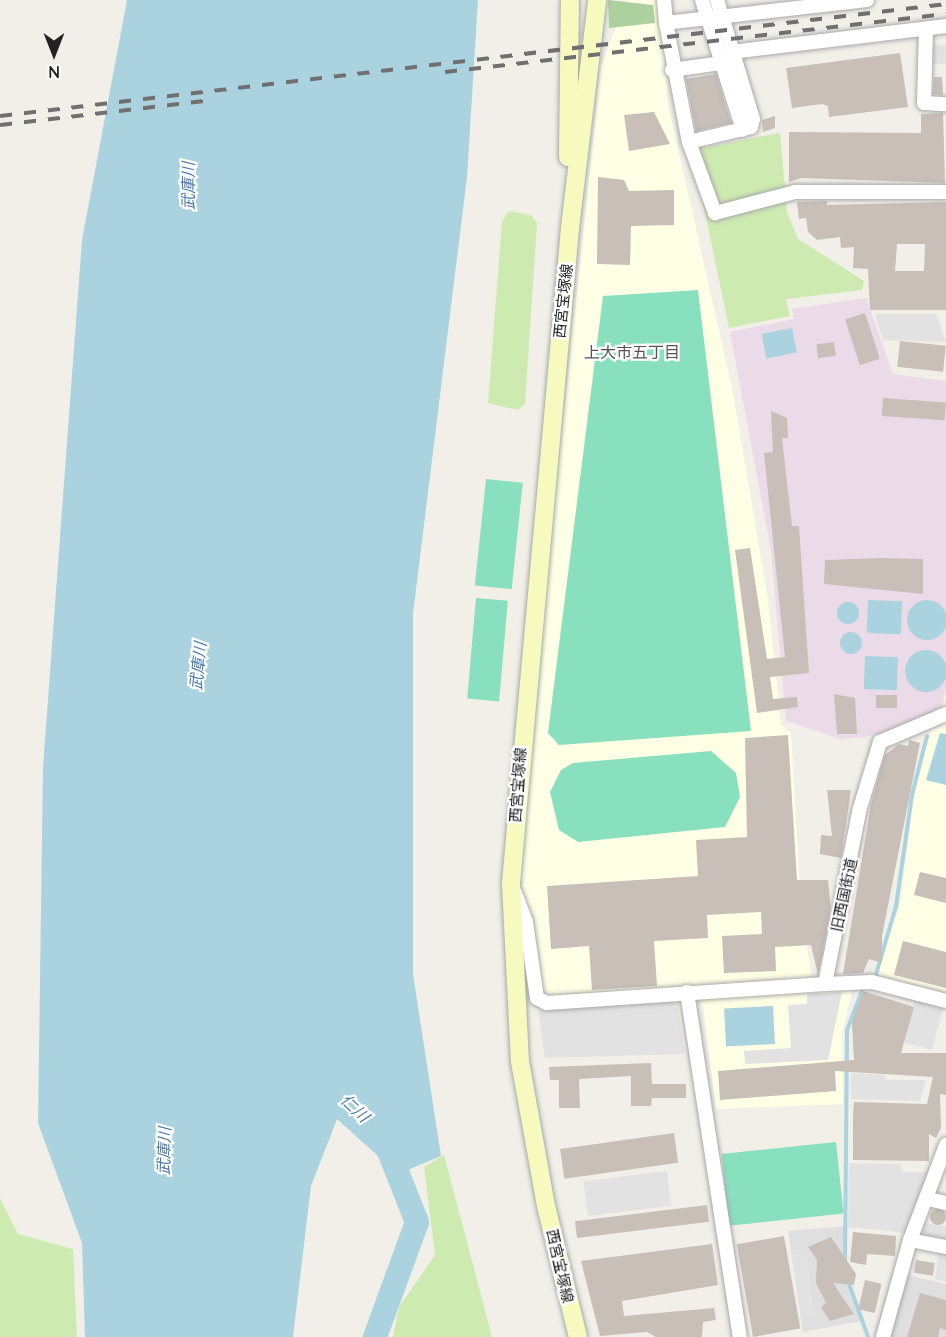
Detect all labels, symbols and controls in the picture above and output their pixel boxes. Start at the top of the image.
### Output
north arrow [24,24,84,84]
text: N [48,62,60,82]
water label: 武庫川 [178,162,198,210]
street label: 西宮宝塚線 [550,263,576,339]
district label: 上大市五丁目 [584,342,680,362]
water label: 武庫川 [186,641,210,691]
street label: 西宮宝塚線 [506,747,530,823]
street label: 旧西国街道 [827,856,861,934]
water label: 仁川 [337,1090,373,1126]
water label: 武庫川 [154,1127,174,1175]
street label: 西宮宝塚線 [543,1227,577,1305]

